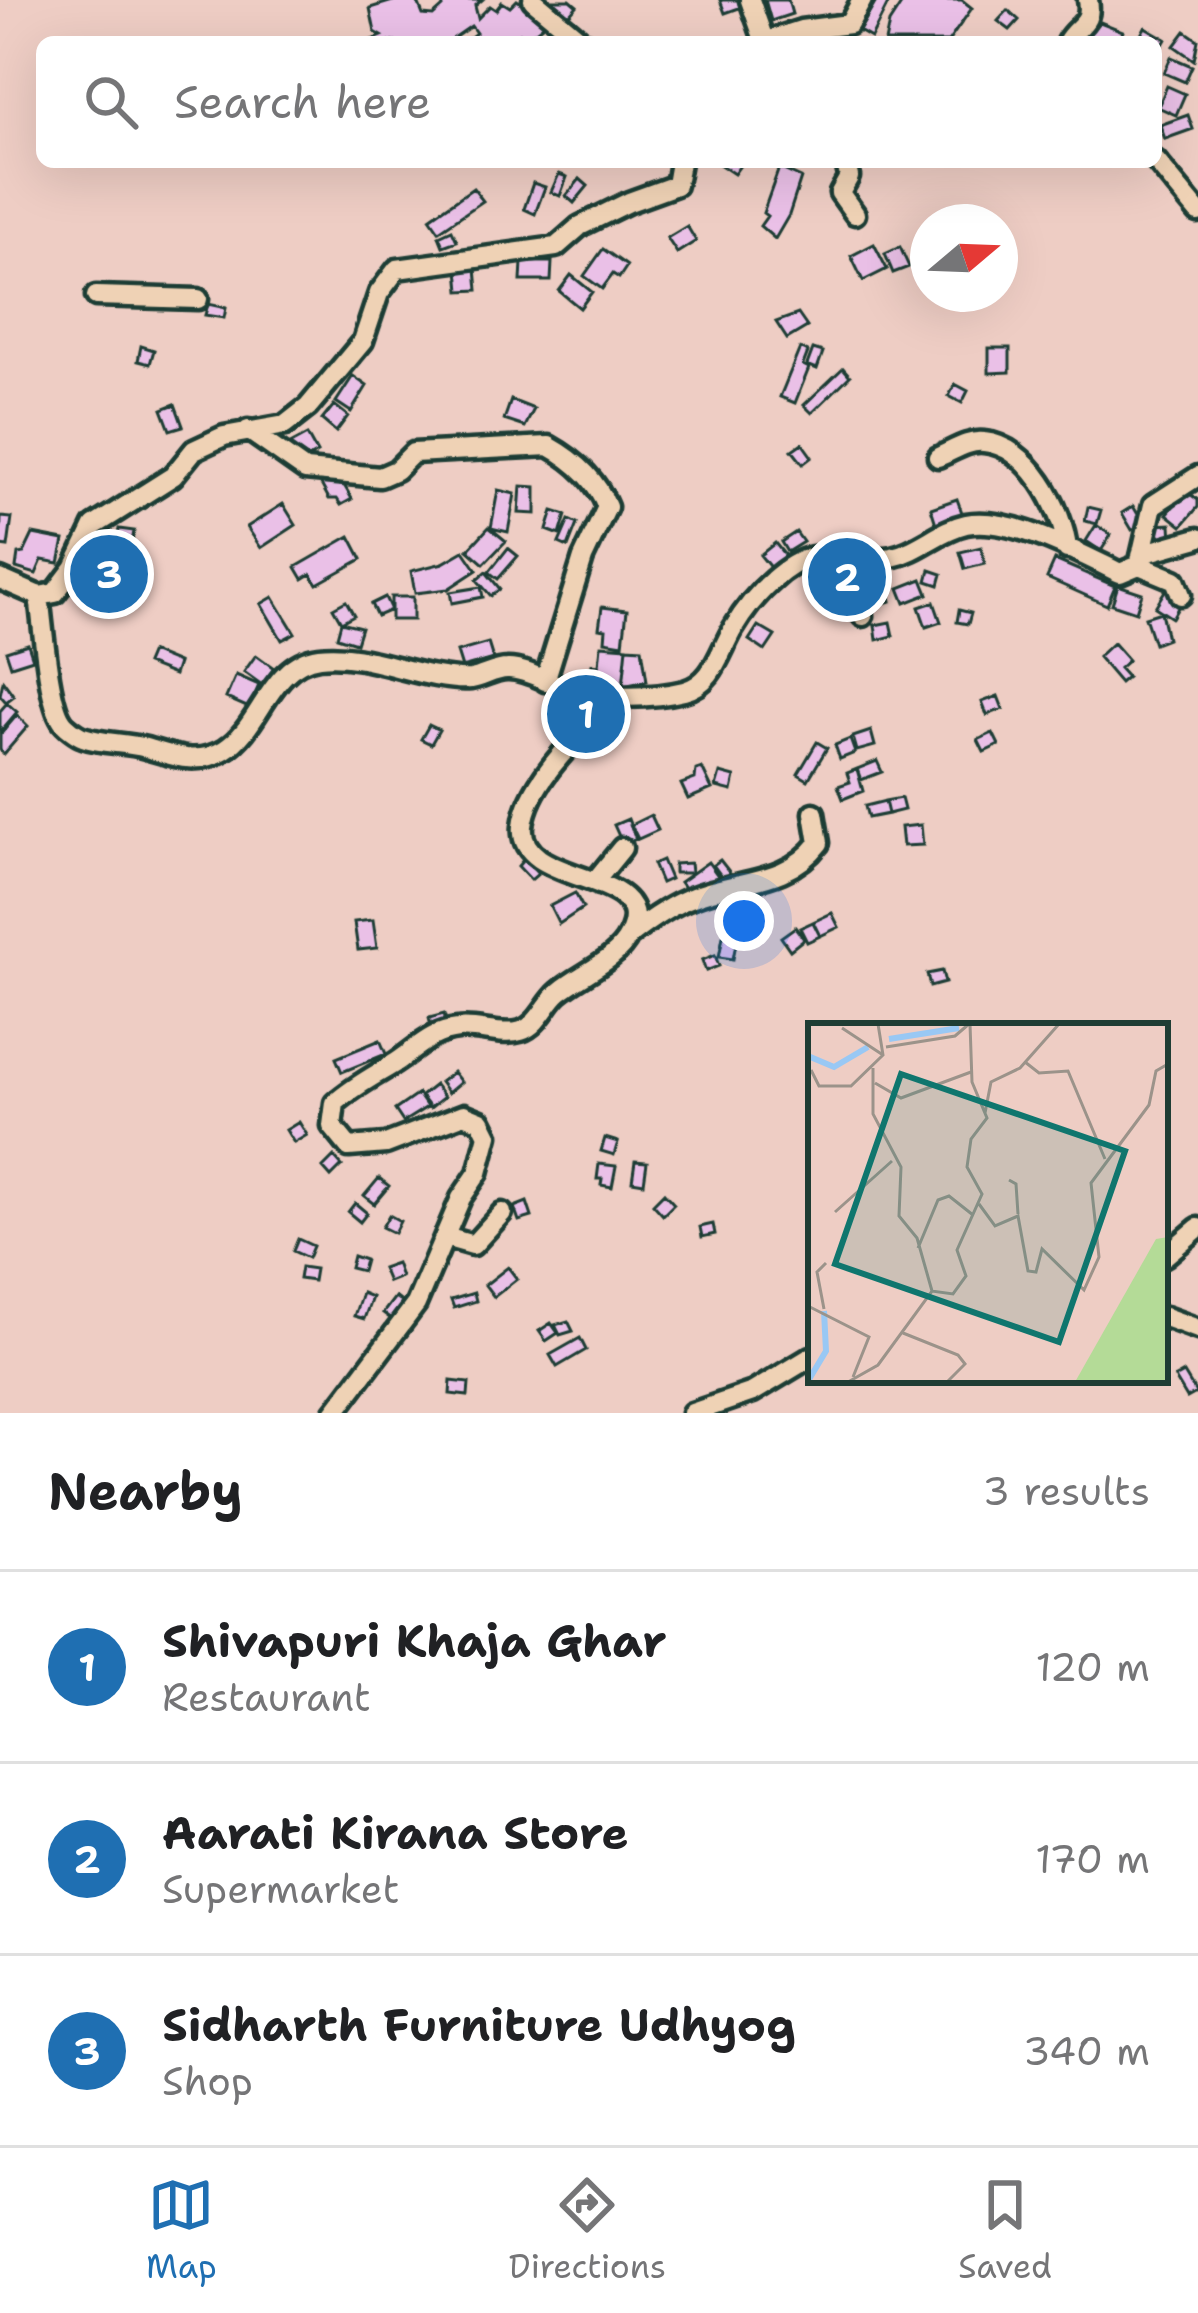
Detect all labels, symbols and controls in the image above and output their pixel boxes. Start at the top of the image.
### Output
search box [36,36,1162,168]
icon: search [78,69,144,135]
text: Search here [174,72,431,132]
north arrow [910,204,1018,312]
pin: 3 [70,529,148,619]
pin: 2 [808,532,886,622]
pin: 1 [547,669,625,759]
your location [714,891,774,951]
inset map [808,1023,1168,1383]
text: Nearby [48,1457,243,1525]
text: 3 results [983,1465,1150,1517]
text: Shivapuri Khaja Ghar [162,1611,667,1671]
text: 1 [78,1641,96,1693]
text: 120 m [1035,1641,1150,1693]
text: Restaurant [162,1671,371,1723]
text: Aarati Kirana Store [162,1803,629,1863]
text: 2 [73,1833,101,1885]
text: 170 m [1035,1833,1150,1885]
text: Supermarket [162,1863,400,1915]
text: Sidharth Furniture Udhyog [162,1995,796,2055]
text: 3 [73,2025,101,2077]
text: 340 m [1023,2025,1150,2077]
text: Shop [162,2055,253,2107]
tab: Map [146,2172,217,2289]
tab: Directions [509,2172,666,2289]
tab: Saved [958,2172,1052,2289]

